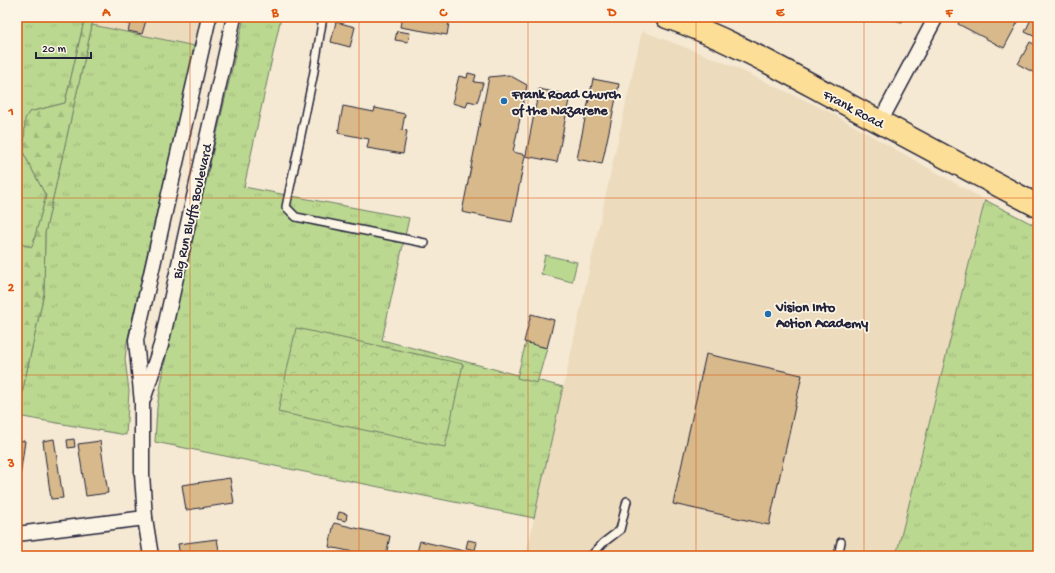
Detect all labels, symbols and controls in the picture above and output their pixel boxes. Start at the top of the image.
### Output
text: A [101,6,111,21]
text: B [271,6,280,21]
text: C [438,6,448,21]
text: D [607,6,617,21]
text: E [776,6,785,21]
text: F [945,6,954,21]
scale bar [36,34,91,60]
text: 20 m [42,43,67,57]
place label: Frank Road Church of the Nazarene [511,87,621,120]
street label: Frank Road [819,87,888,134]
marker: Frank Road Church of the Nazarene [499,96,509,106]
text: 1 [7,105,14,120]
street label: Big Run Bluffs Boulevard [169,141,218,281]
text: 2 [8,281,15,296]
place label: Vision Into Action Academy [775,300,868,333]
marker: Vision Into Action Academy [763,309,773,319]
text: 3 [7,457,15,472]

